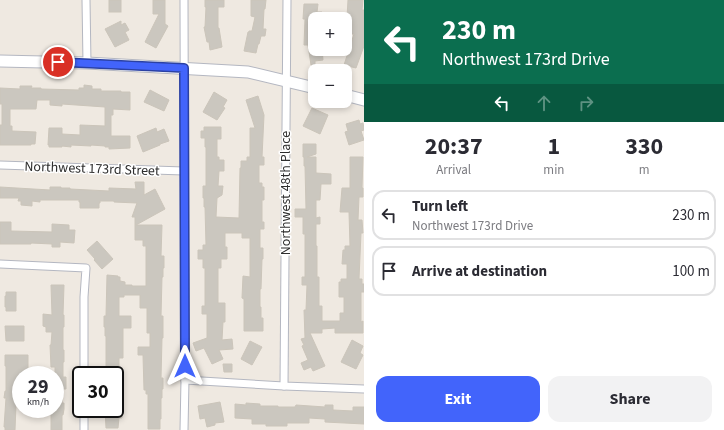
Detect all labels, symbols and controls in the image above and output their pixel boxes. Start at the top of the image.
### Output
text: 230 m [442,10,516,50]
map controls [308,12,352,108]
button: + [308,12,352,56]
icon: left [376,16,428,68]
pin [41,45,75,79]
text: Northwest 173rd Drive [442,47,610,72]
icon: arrive [47,51,69,73]
button: − [308,64,352,108]
icon: left [491,92,513,114]
icon: ahead [533,92,555,114]
icon: right [575,92,597,114]
text: 20:37 [425,129,483,164]
text: 1 [548,129,560,164]
text: 330 [625,129,663,164]
street label: Northwest 48th Place [276,131,296,255]
street label: Northwest 173rd Street [24,157,160,181]
text: Arrival [436,161,471,179]
text: min [543,161,564,179]
text: m [639,161,650,179]
text: Turn left [412,196,468,217]
icon: left [378,204,400,226]
text: 230 m [672,205,710,226]
text: Northwest 173rd Drive [412,217,533,235]
icon: arrive [378,260,400,282]
text: Arrive at destination [412,261,547,282]
text: 100 m [672,261,710,282]
position arrow [164,345,206,387]
speed limit sign: 30 [72,366,124,418]
text: 29 [27,373,49,401]
button: Exit [376,376,540,422]
button: Share [548,376,712,422]
text: km/h [27,395,49,409]

